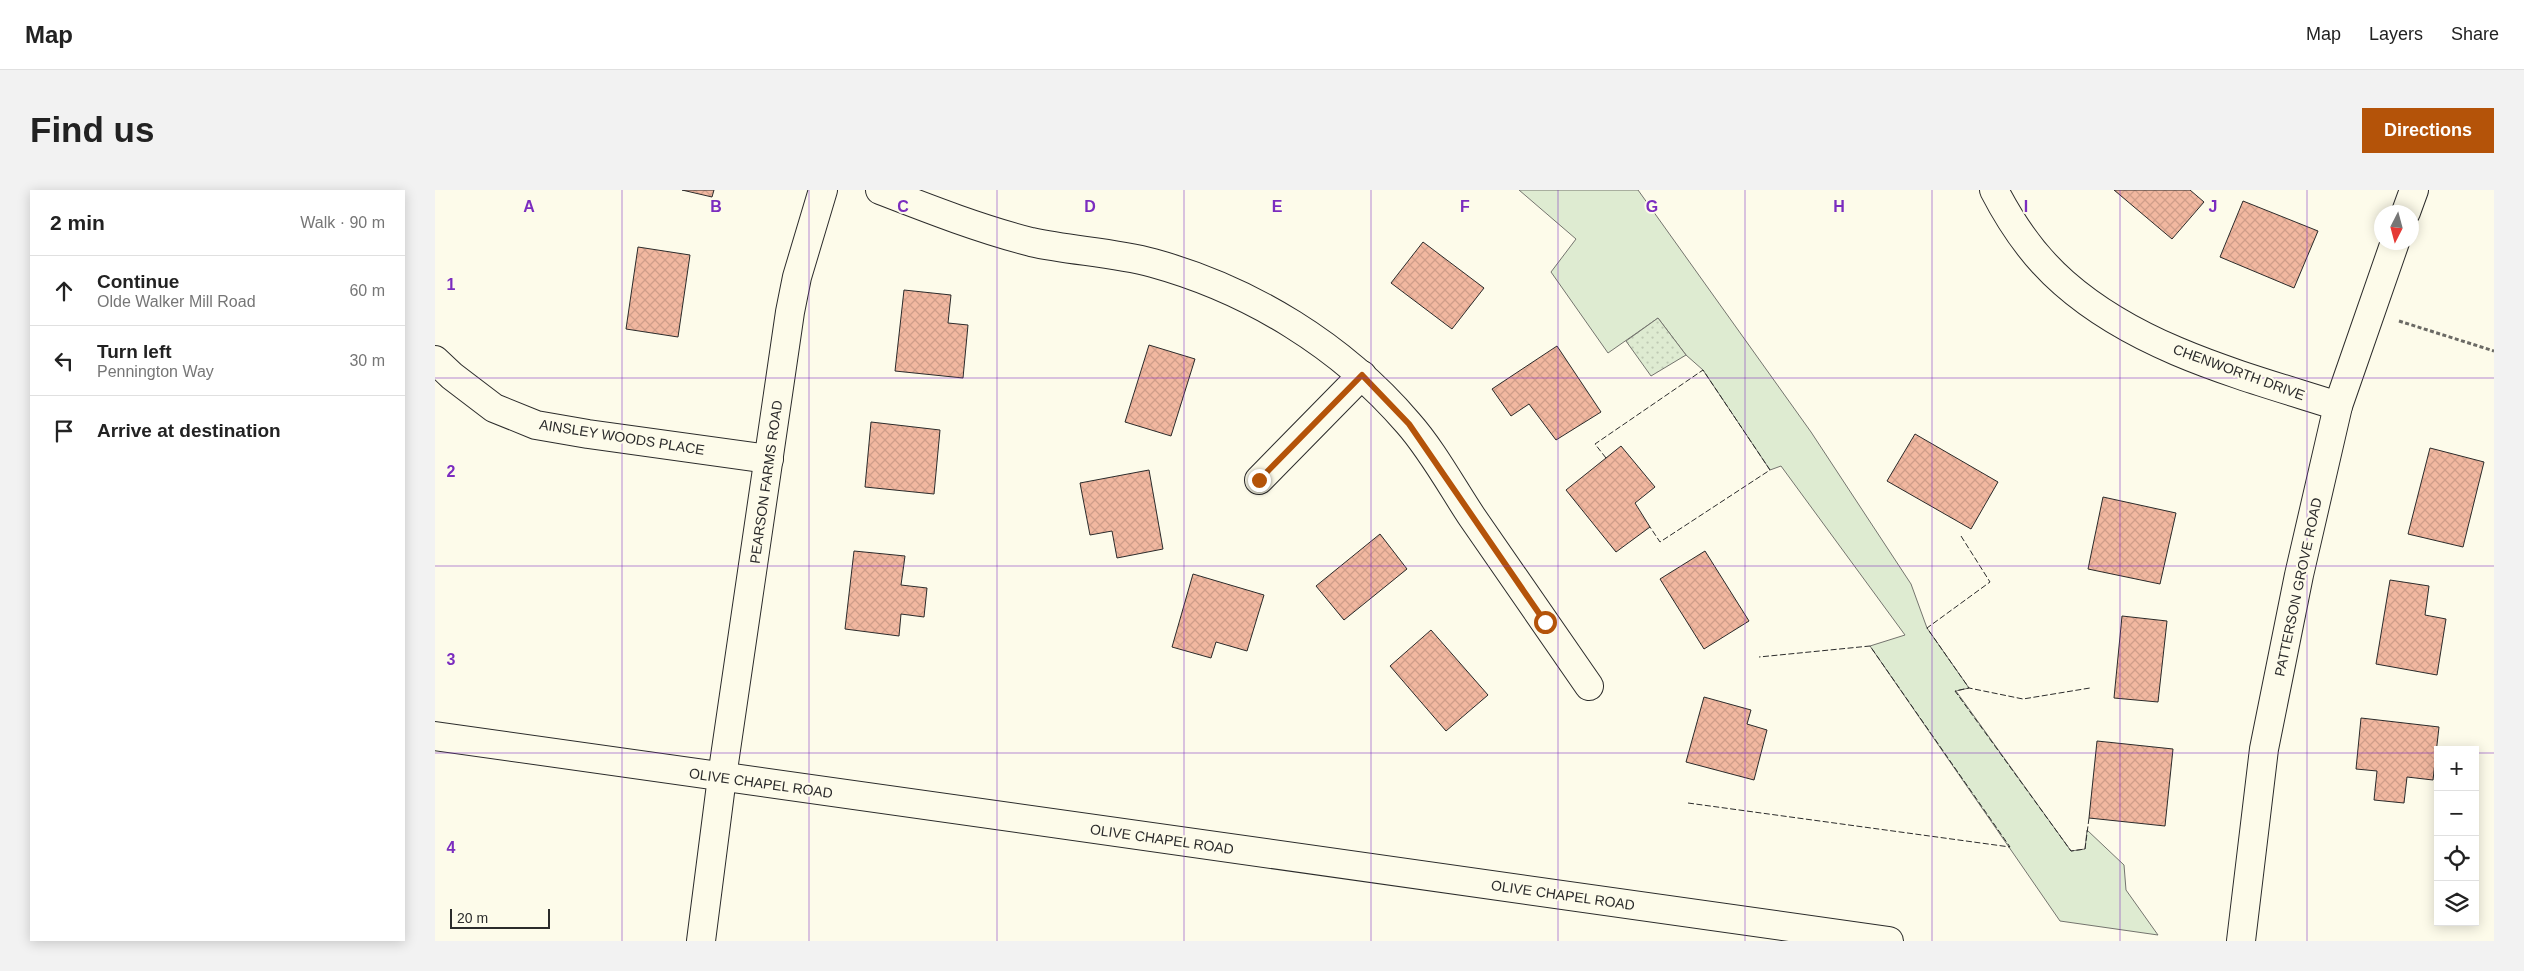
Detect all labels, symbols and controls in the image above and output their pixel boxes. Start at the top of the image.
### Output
text: Map [25,21,73,48]
text: Map [2306,24,2341,44]
text: Layers [2369,24,2423,44]
text: Share [2451,24,2499,44]
button: Directions [2362,108,2494,153]
text: Find us [30,110,154,149]
text: A [523,198,535,215]
text: B [710,198,722,215]
text: C [897,198,909,215]
text: D [1084,198,1096,215]
text: E [1272,198,1283,215]
text: F [1460,198,1470,215]
text: G [1646,198,1658,215]
text: H [1833,198,1845,215]
text: I [2024,198,2028,215]
text: J [2209,198,2217,215]
north arrow [2374,205,2419,250]
text: 2 min [50,211,105,234]
text: Walk · 90 m [300,214,385,231]
text: Continue [97,271,179,292]
text: 1 [447,276,456,293]
icon: ahead [50,277,78,305]
text: 60 m [349,282,385,299]
text: Olde Walker Mill Road [97,293,256,310]
text: Turn left [97,341,172,362]
street label: CHENWORTH DRIVE [2171,341,2307,403]
icon: left [50,347,78,375]
text: 30 m [349,352,385,369]
text: Pennington Way [97,363,214,380]
street label: PEARSON FARMS ROAD [747,399,785,565]
street label: AINSLEY WOODS PLACE [538,416,706,458]
icon: arrive [50,417,78,445]
text: Arrive at destination [97,420,281,441]
text: 2 [447,463,456,480]
route end [1248,469,1271,492]
street label: PATTERSON GROVE ROAD [2271,496,2325,678]
route start [1534,611,1557,634]
text: 3 [447,651,456,668]
map controls [2434,746,2479,926]
button: + [2434,746,2479,791]
street label: OLIVE CHAPEL ROAD [688,765,834,801]
button: − [2434,791,2479,836]
street label: OLIVE CHAPEL ROAD [1089,821,1235,857]
button: locate [2434,836,2479,881]
text: 4 [447,839,456,856]
street label: OLIVE CHAPEL ROAD [1490,877,1636,913]
button: layers [2434,881,2479,926]
scale bar [450,906,550,929]
text: 20 m [457,910,488,926]

